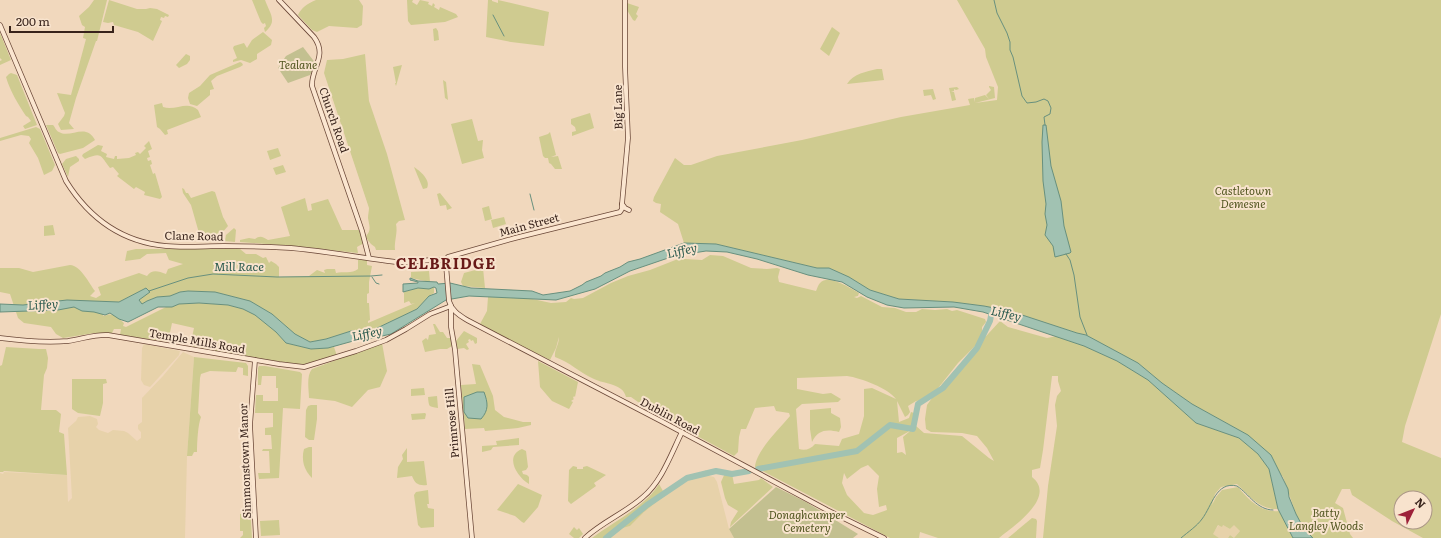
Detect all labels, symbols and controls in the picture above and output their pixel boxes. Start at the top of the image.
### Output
scale bar [10,8,113,34]
text: 200 m [16,12,50,30]
park label: Tealane [279,56,317,72]
street label: Big Lane [609,84,625,130]
street label: Church Road [316,85,354,155]
park label: Castletown Demesne [1215,182,1272,211]
street label: Main Street [497,208,561,240]
street label: Clane Road [164,226,224,244]
water label: Liffey [665,238,699,262]
district label: CELBRIDGE [396,251,496,274]
water label: Mill Race [214,257,264,275]
water label: Liffey [27,294,59,314]
water label: Liffey [989,301,1023,325]
water label: Liffey [350,321,384,345]
street label: Temple Mills Road [148,324,247,356]
street label: Primrose Hill [440,387,462,459]
street label: Dublin Road [638,393,703,438]
street label: Simmonstown Manor [234,403,254,519]
north arrow [1393,490,1433,530]
text: N [1412,494,1430,511]
park label: Batty Langley Woods [1289,504,1363,533]
park label: Donaghcumper Cemetery [768,506,846,535]

